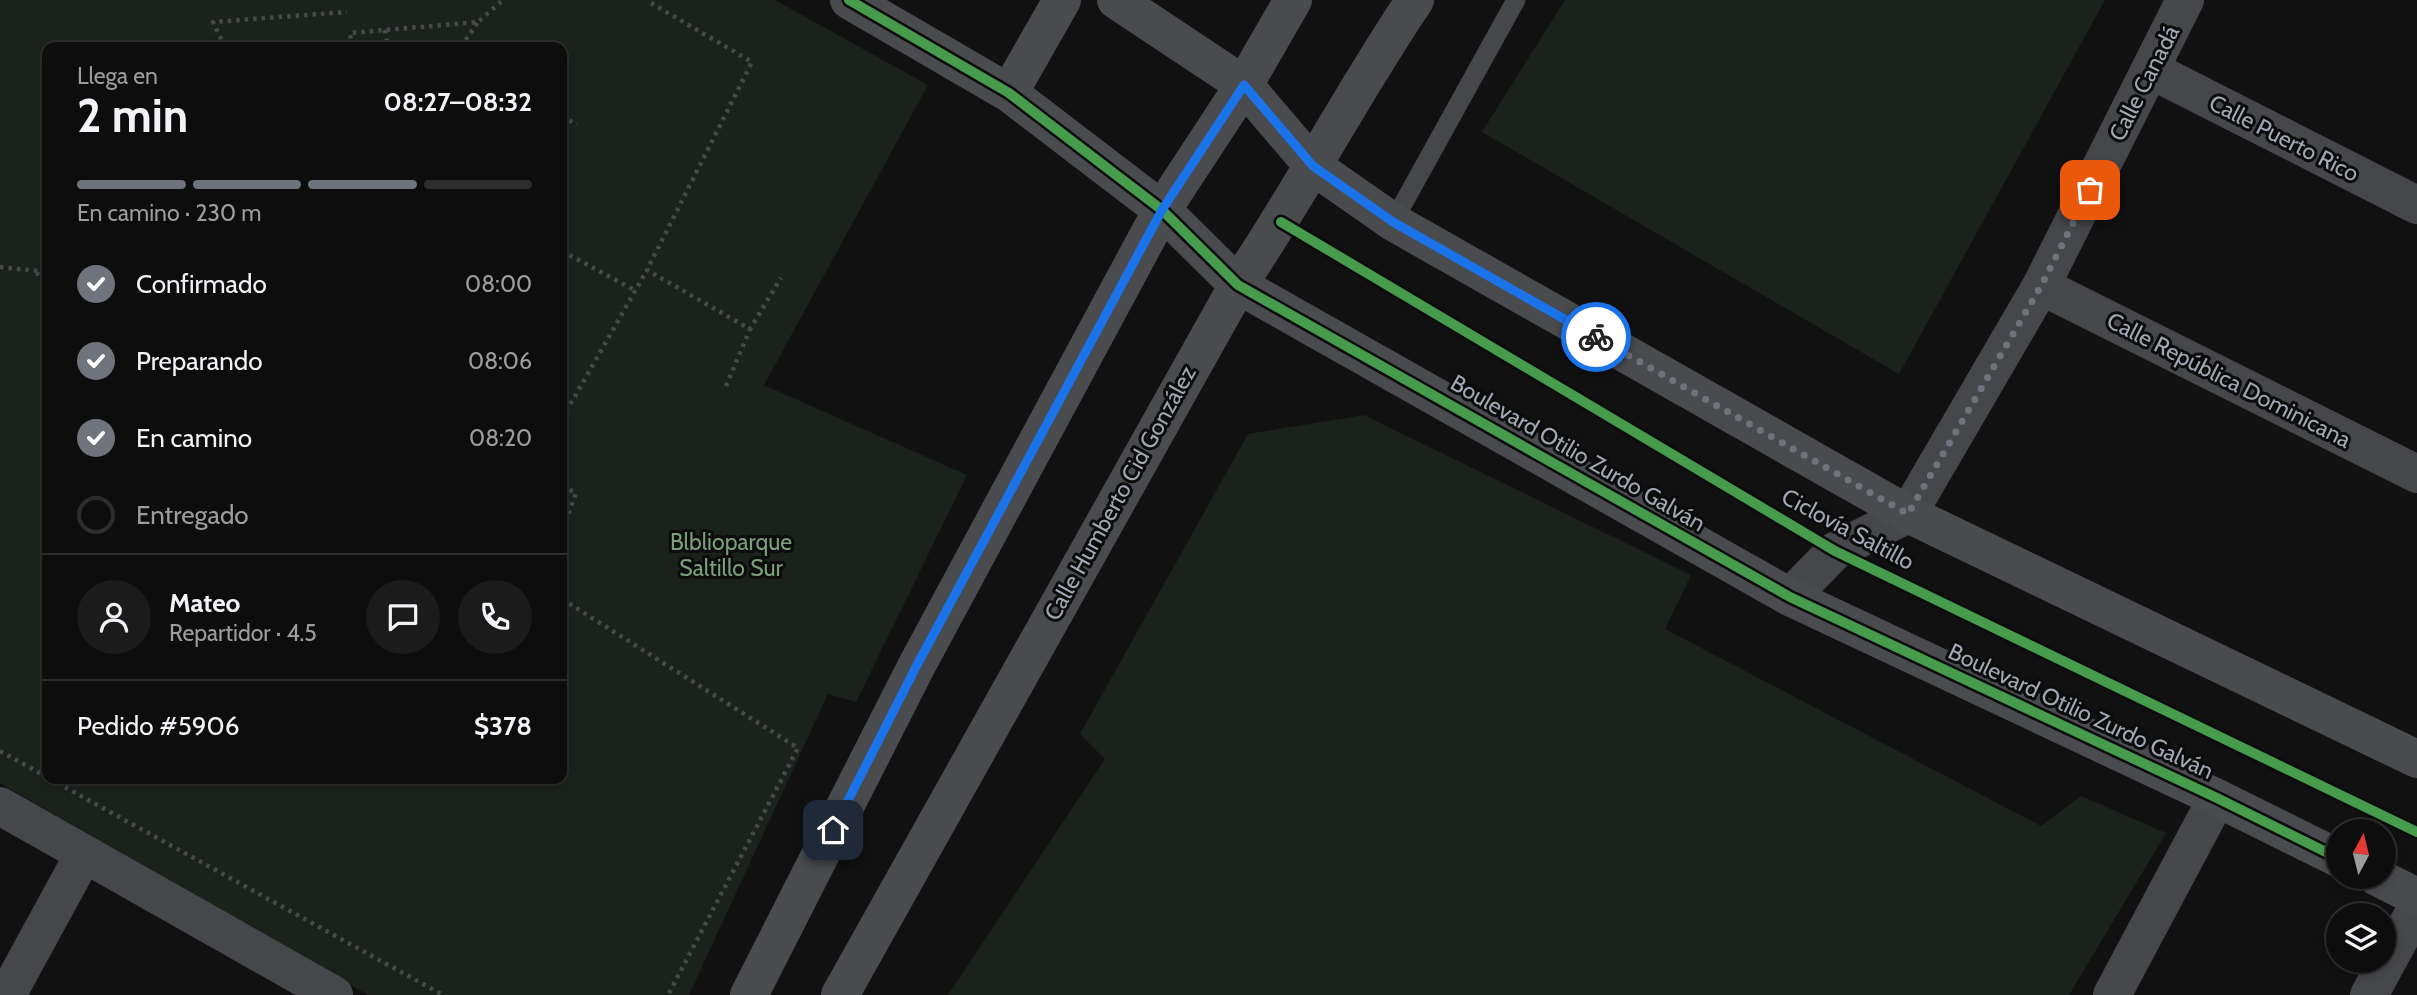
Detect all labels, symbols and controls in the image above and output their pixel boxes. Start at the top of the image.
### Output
street label: Calle Canadá [2103,21,2185,145]
text: Llega en [77,62,158,90]
text: 08:27–08:32 [384,86,532,118]
text: 2 min [77,88,188,144]
street label: Calle Puerto Rico [2205,88,2363,188]
pin [2060,160,2120,220]
icon: bag [2071,171,2109,209]
text: En camino · 230 m [77,199,261,227]
icon: check [77,265,115,303]
text: Confirmado [136,268,267,300]
text: 08:00 [465,270,532,298]
courier [1561,302,1631,372]
street label: Calle República Dominicana [2102,306,2356,454]
icon: bike [1577,318,1615,356]
icon: check [77,342,115,380]
text: Preparando [136,345,263,377]
text: 08:06 [468,347,532,375]
street label: Calle Humberto Cid González [1038,361,1202,625]
street label: Boulevard Otilio Zurdo Galván [1446,369,1710,537]
icon: check [77,419,115,457]
text: En camino [136,422,252,454]
text: 08:20 [469,424,532,452]
street label: Ciclovía Saltillo [1777,482,1919,576]
text: Entregado [136,499,249,531]
park label: Blblioparque Saltillo Sur [670,528,792,582]
button: person [77,580,151,654]
button: chat [366,580,440,654]
button: phone [458,580,532,654]
text: Mateo [169,587,240,619]
text: Repartidor · 4.5 [169,619,317,647]
street label: Boulevard Otilio Zurdo Galván [1944,637,2218,785]
text: Pedido #5906 [77,710,239,742]
text: $378 [474,710,532,742]
pin [803,800,863,860]
icon: home [814,811,852,849]
north arrow [2326,819,2396,889]
map controls [2326,819,2396,973]
button: layers [2326,903,2396,973]

